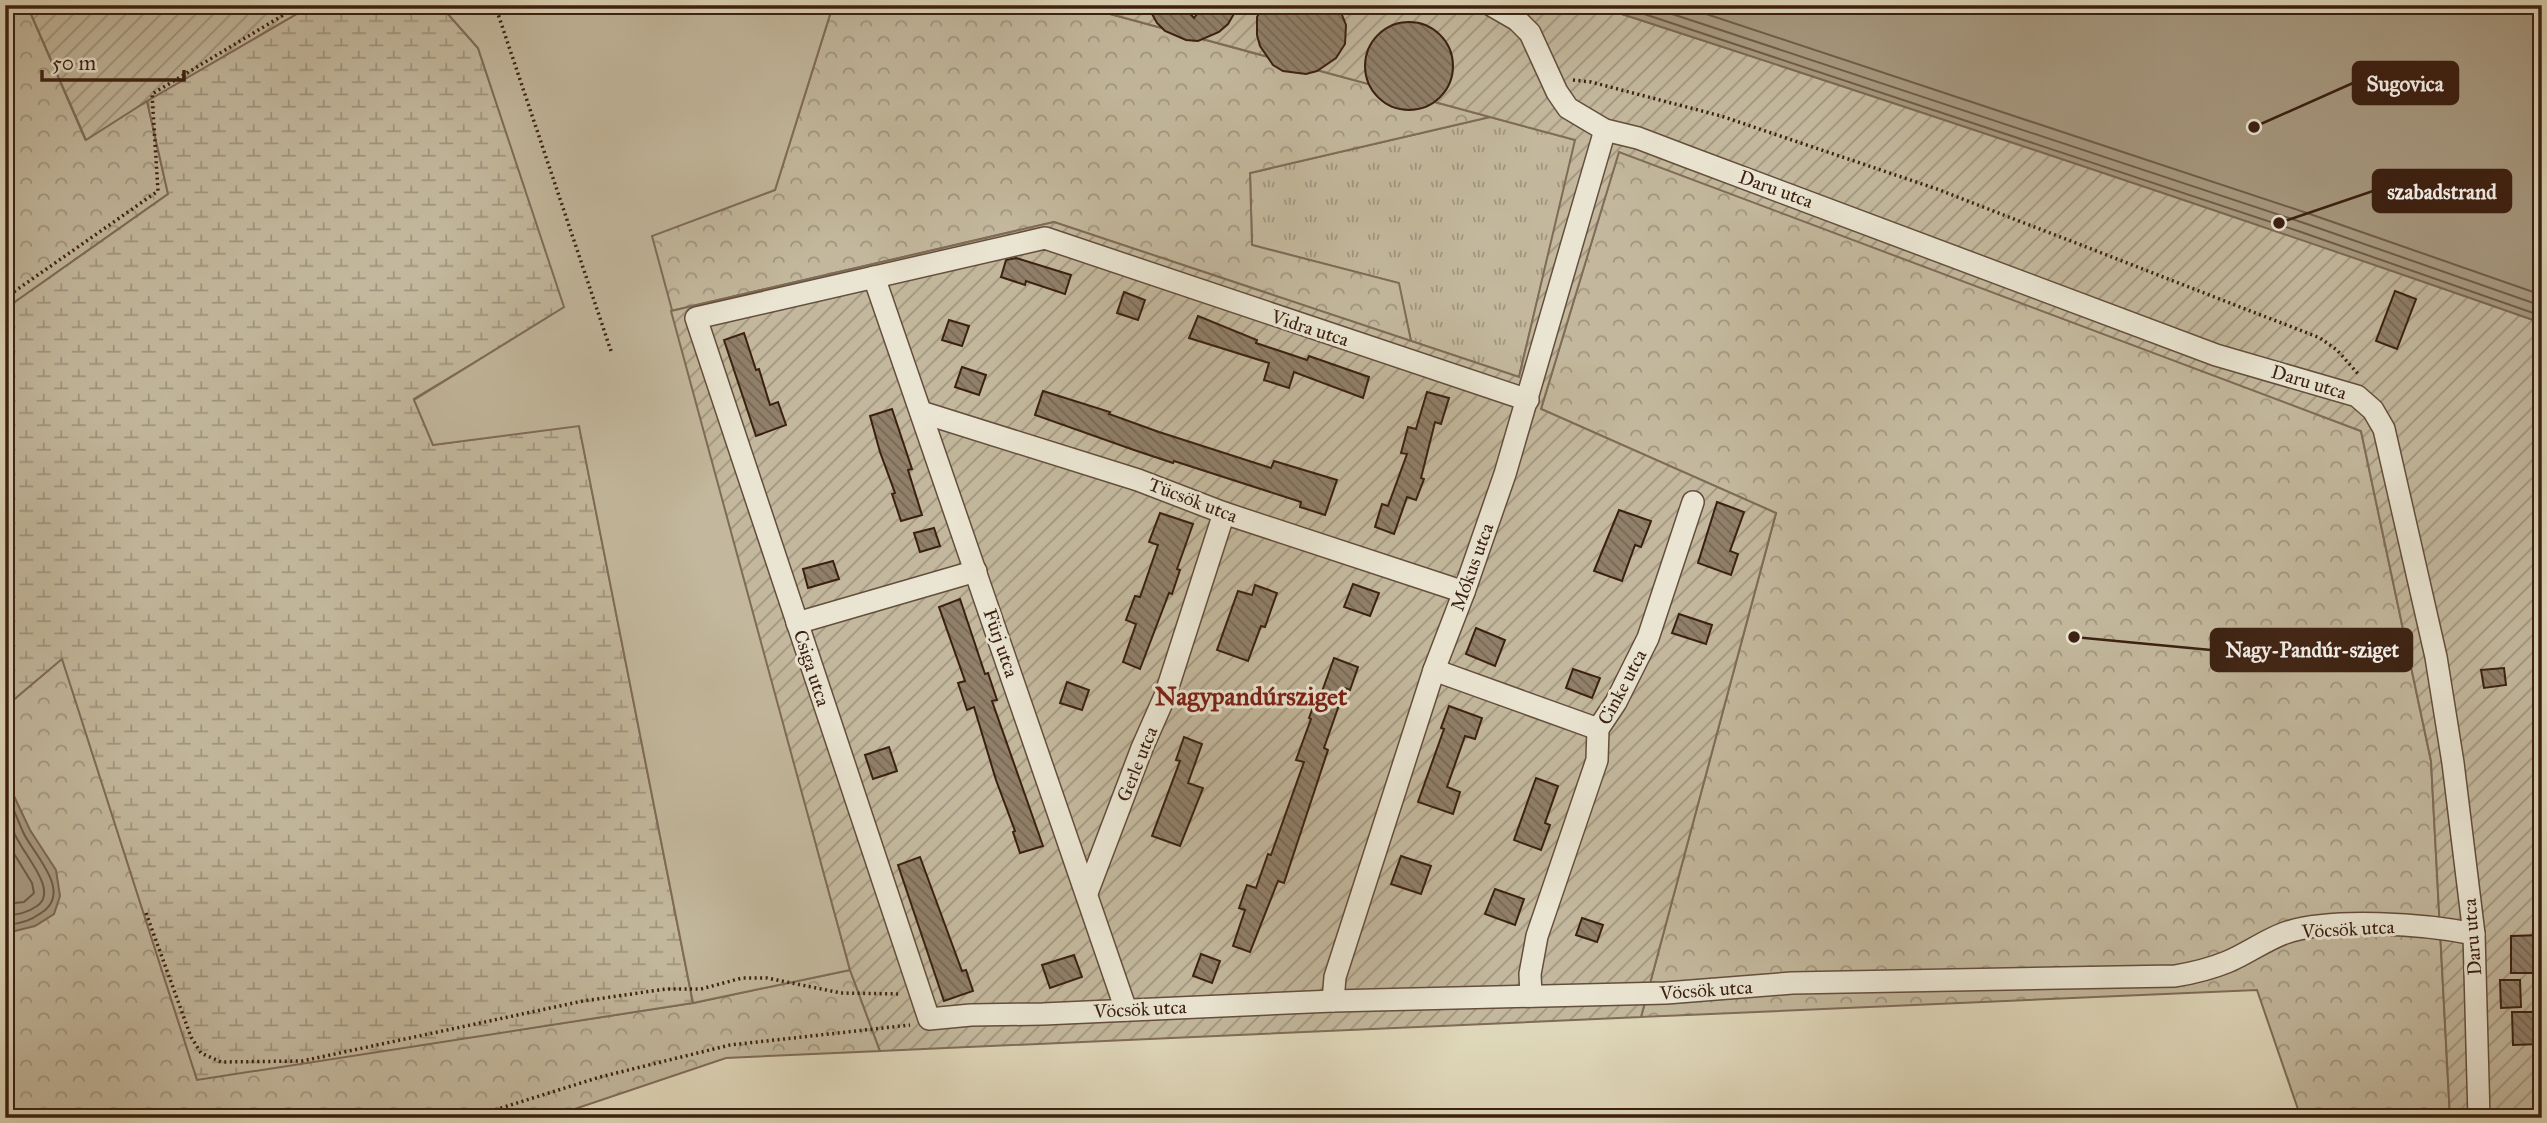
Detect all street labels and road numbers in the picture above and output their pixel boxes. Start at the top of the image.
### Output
street label: Daru utca [1736,165,1817,213]
street label: Vidra utca [1267,304,1353,352]
street label: Daru utca [2269,360,2350,405]
street label: Tücsök utca [1145,473,1242,528]
street label: Mókus utca [1445,519,1499,614]
street label: Fürj utca [979,606,1024,681]
street label: Csiga utca [788,627,835,710]
street label: Cinke utca [1593,645,1652,729]
street label: Gerle utca [1112,722,1163,805]
street label: Daru utca [2458,897,2486,976]
street label: Vöcsök utca [2300,915,2396,943]
street label: Vöcsök utca [1658,975,1754,1005]
street label: Vöcsök utca [1092,995,1188,1023]

